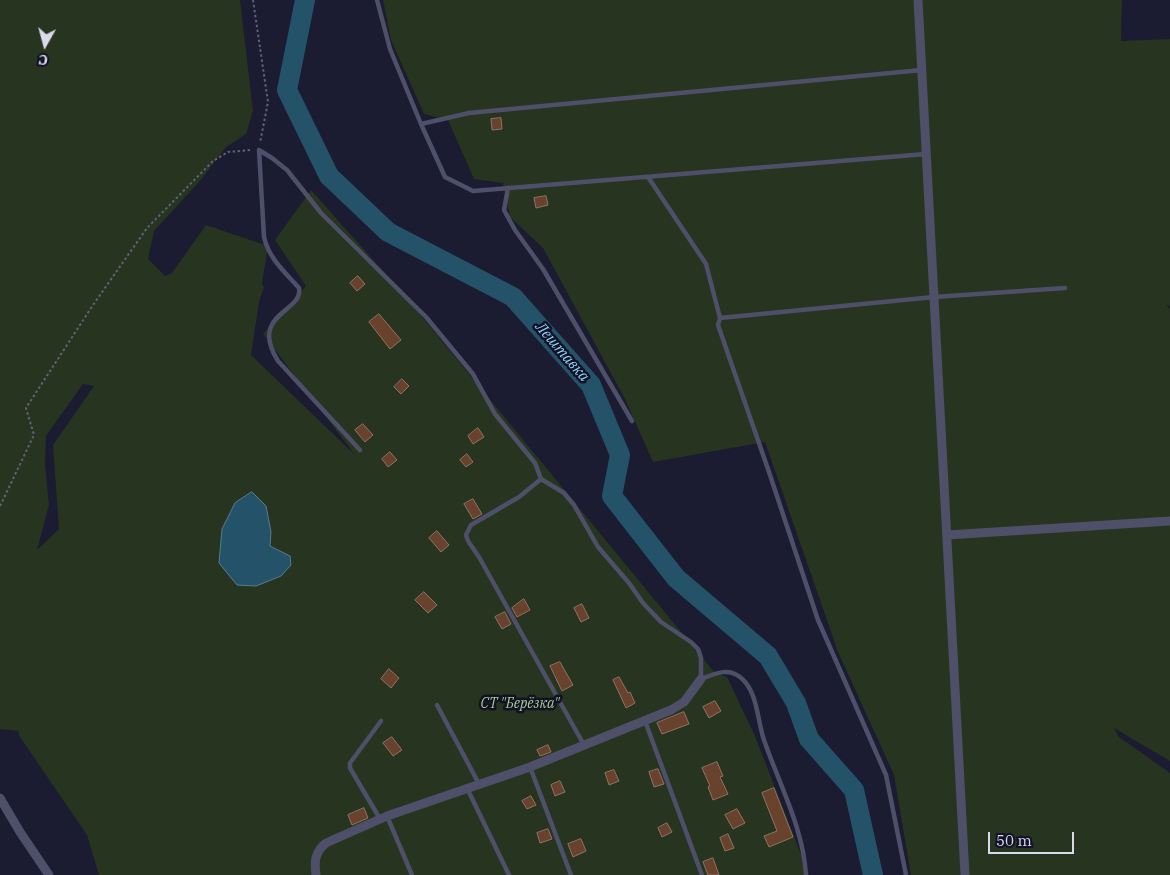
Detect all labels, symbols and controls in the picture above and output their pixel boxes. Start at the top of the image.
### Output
north arrow [20,20,70,70]
text: С [37,50,49,69]
water label: Лештавка [531,318,593,386]
park label: СТ "Берёзка" [481,696,559,712]
scale bar [990,822,1076,854]
text: 50 m [996,831,1032,850]

